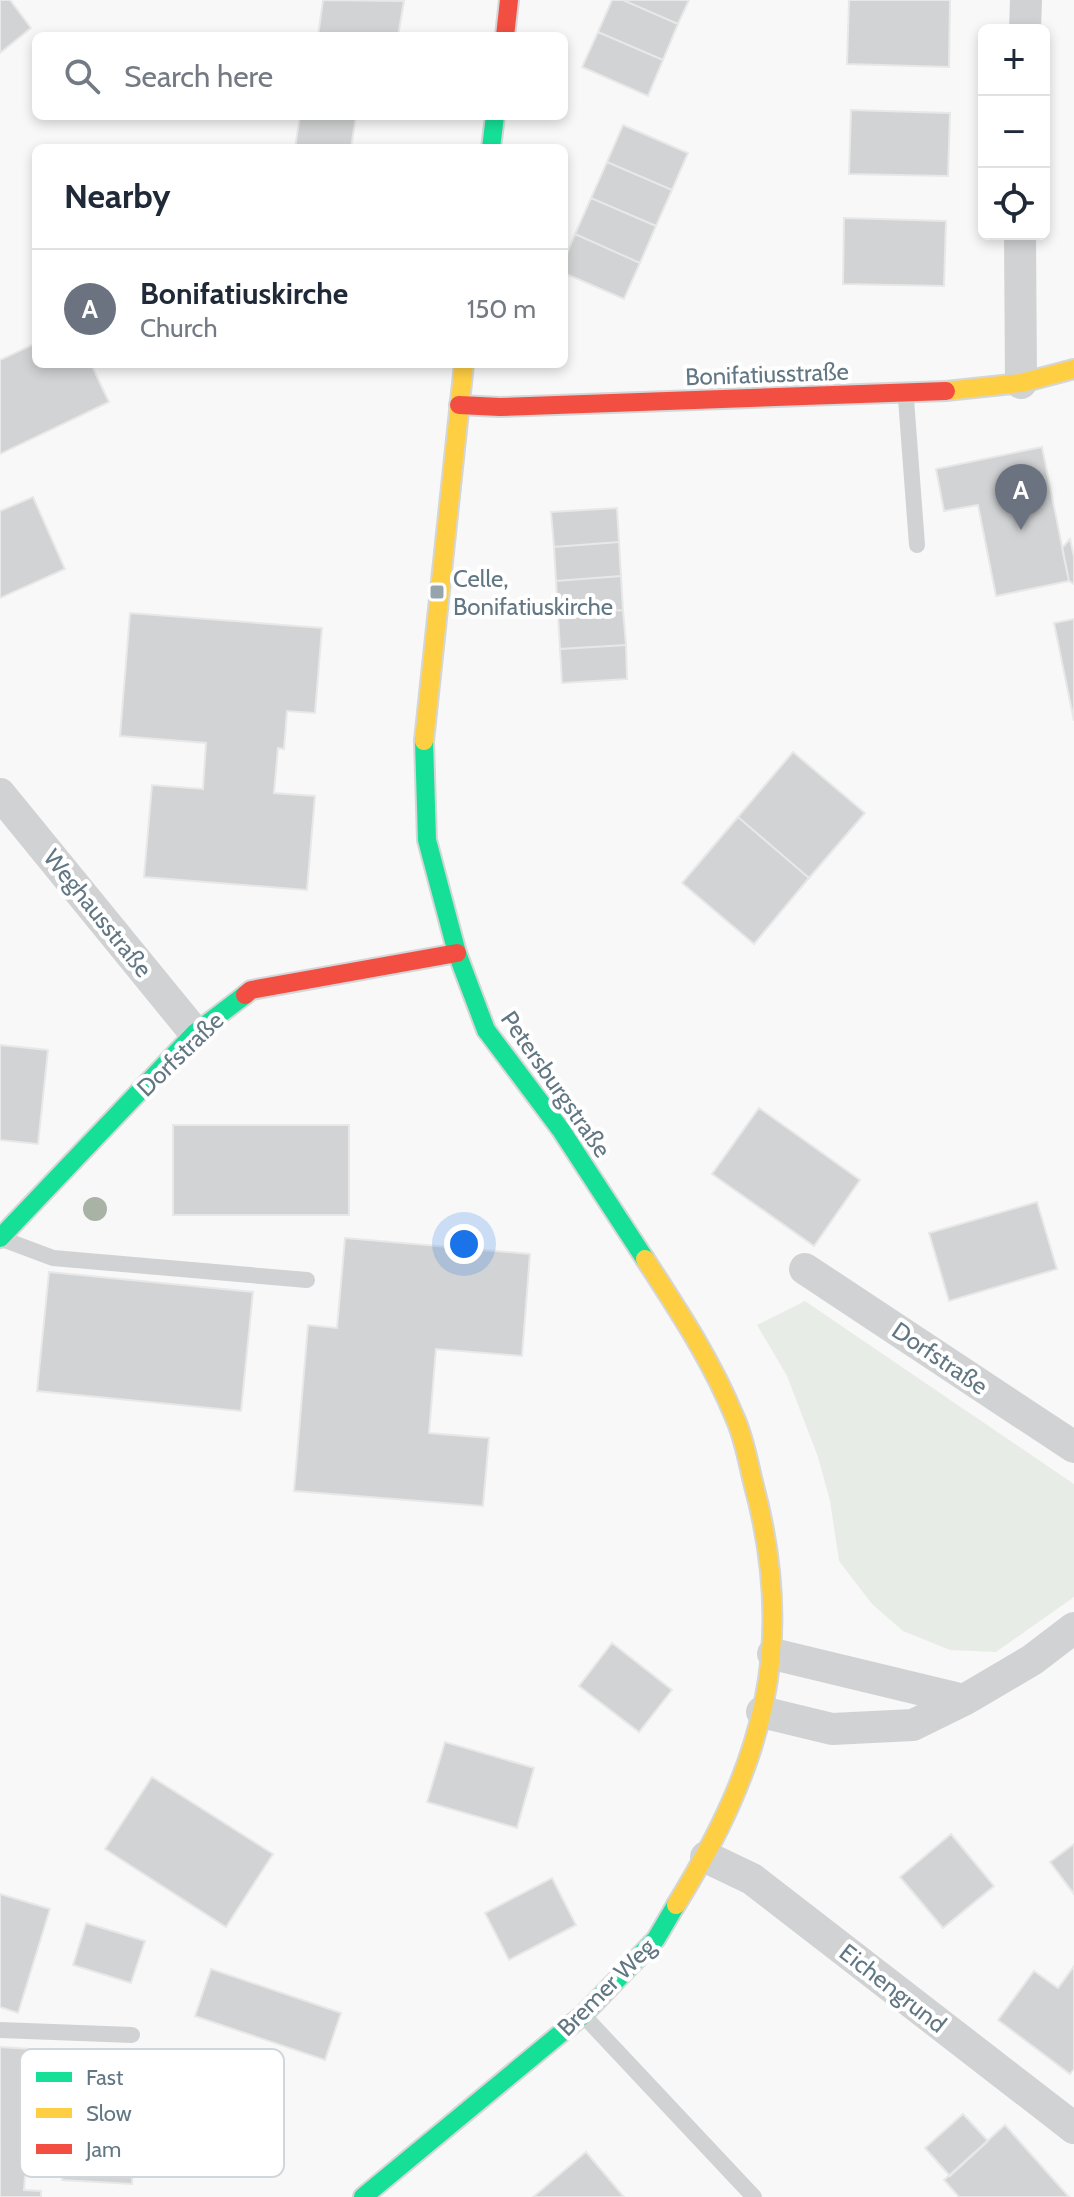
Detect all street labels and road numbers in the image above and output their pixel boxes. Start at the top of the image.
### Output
street label: Bonifatiusstraße [685,357,849,391]
street label: Weghausstraße [38,843,158,983]
street label: Petersburgstraße [495,1005,617,1163]
street label: Dorfstraße [131,1006,229,1102]
street label: Dorfstraße [887,1315,993,1401]
street label: Bremer Weg [551,1931,662,2042]
street label: Eichengrund [834,1937,952,2039]

